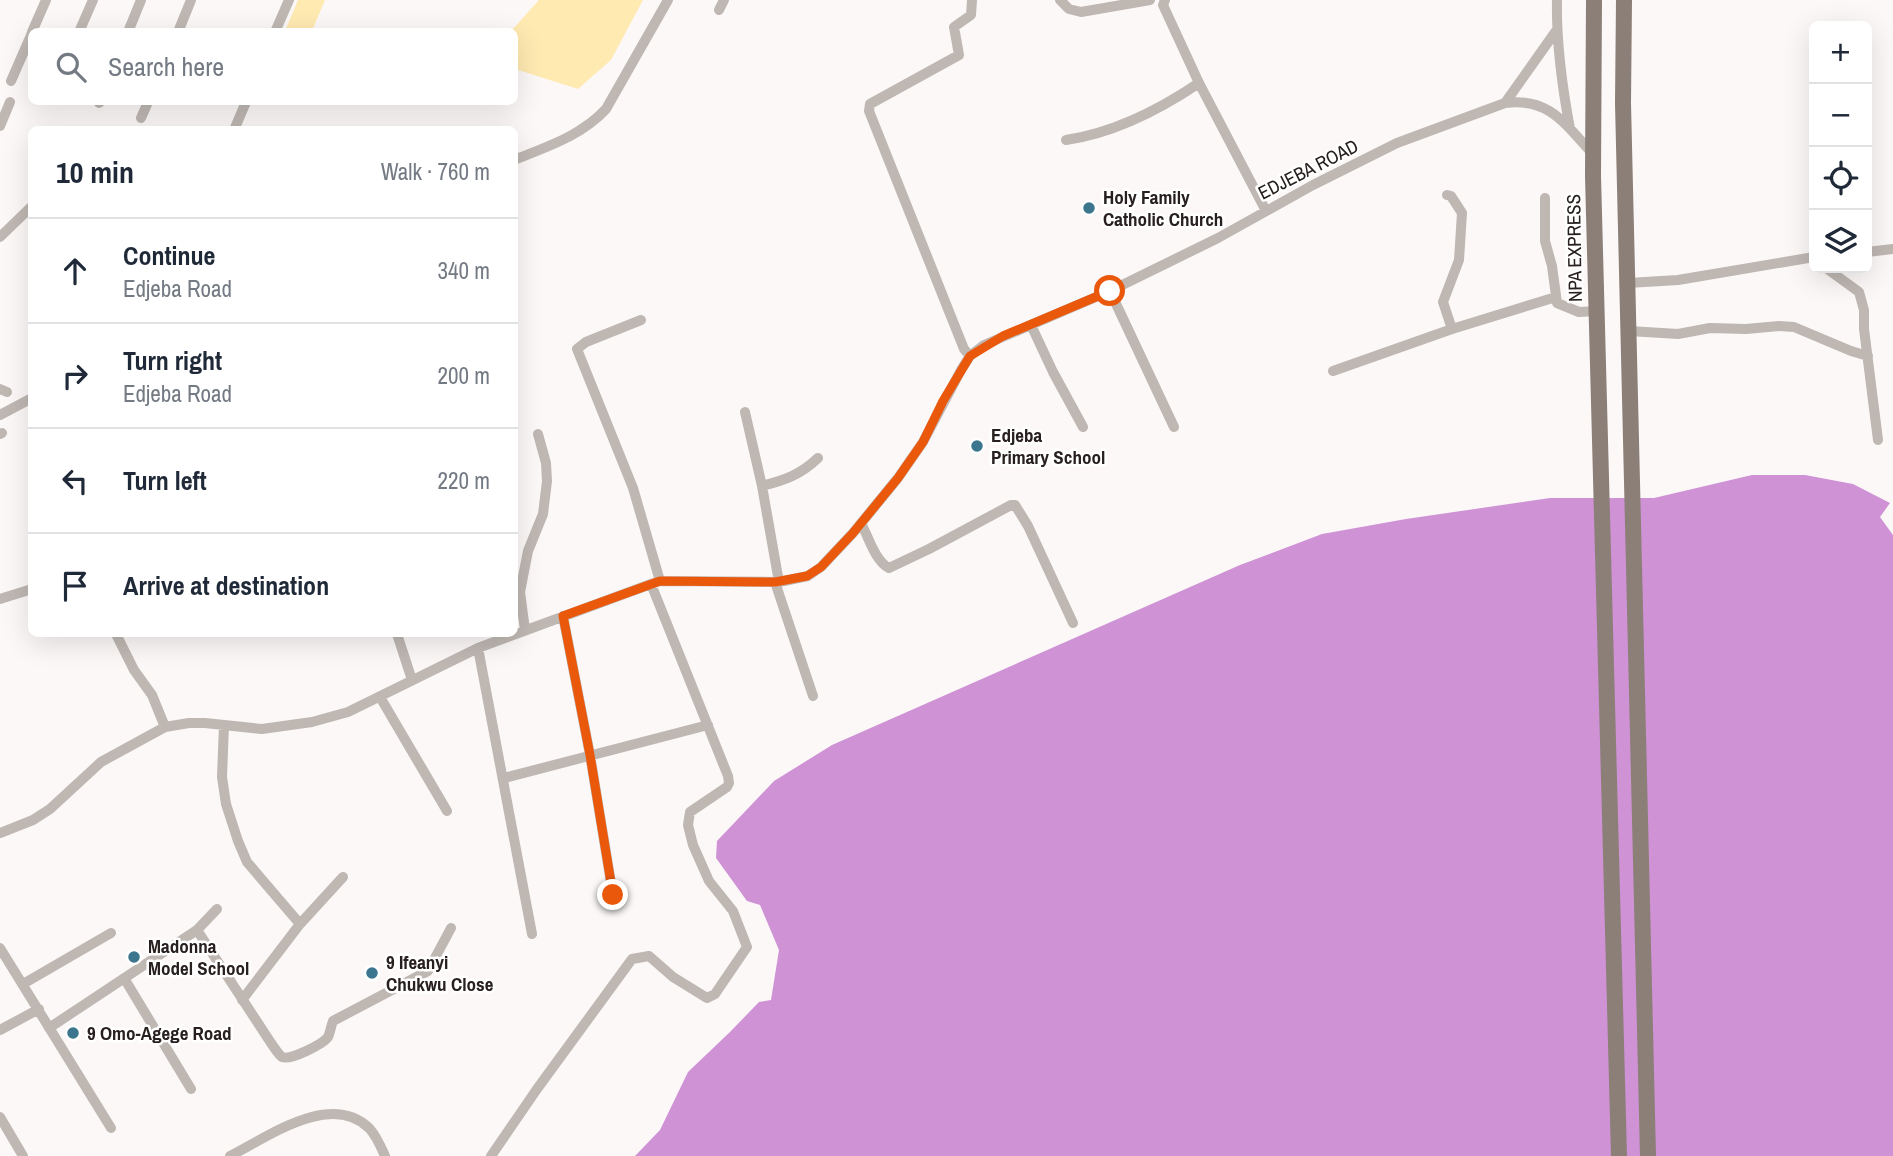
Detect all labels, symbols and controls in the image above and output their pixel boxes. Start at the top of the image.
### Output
map controls [1809,21,1872,273]
button: + [1809,21,1872,84]
search box [28,28,518,105]
icon: search [52,48,90,86]
text: Search here [108,49,224,84]
button: − [1809,84,1872,147]
street label: EDJEBA ROAD [1253,133,1363,205]
button: locate [1809,147,1872,210]
text: 10 min [56,152,134,192]
text: Walk · 760 m [381,156,490,187]
place label: Holy Family Catholic Church [1103,184,1223,232]
street label: NPA EXPRESS [1560,194,1588,302]
marker: Holy Family Catholic Church [1081,200,1097,216]
button: layers [1809,210,1872,273]
text: Continue [123,238,215,273]
icon: ahead [56,252,94,290]
text: 340 m [438,255,490,286]
text: Edjeba Road [123,273,232,304]
route start [1094,275,1125,306]
text: Turn right [123,343,222,378]
icon: right [56,357,94,395]
text: 200 m [438,360,490,391]
text: Edjeba Road [123,378,232,409]
place label: Edjeba Primary School [991,422,1105,470]
marker: Edjeba Primary School [969,438,985,454]
icon: left [56,462,94,500]
text: Turn left [123,463,207,498]
text: 220 m [438,465,490,496]
icon: arrive [56,567,94,605]
text: Arrive at destination [123,568,329,603]
route end [597,879,628,910]
place label: Madonna Model School [148,933,249,981]
marker: Madonna Model School [126,949,142,965]
place label: 9 Ifeanyi Chukwu Close [386,949,494,997]
marker: 9 Ifeanyi Chukwu Close [364,965,380,981]
place label: 9 Omo-Agege Road [87,1020,232,1046]
marker: 9 Omo-Agege Road [65,1025,81,1041]

